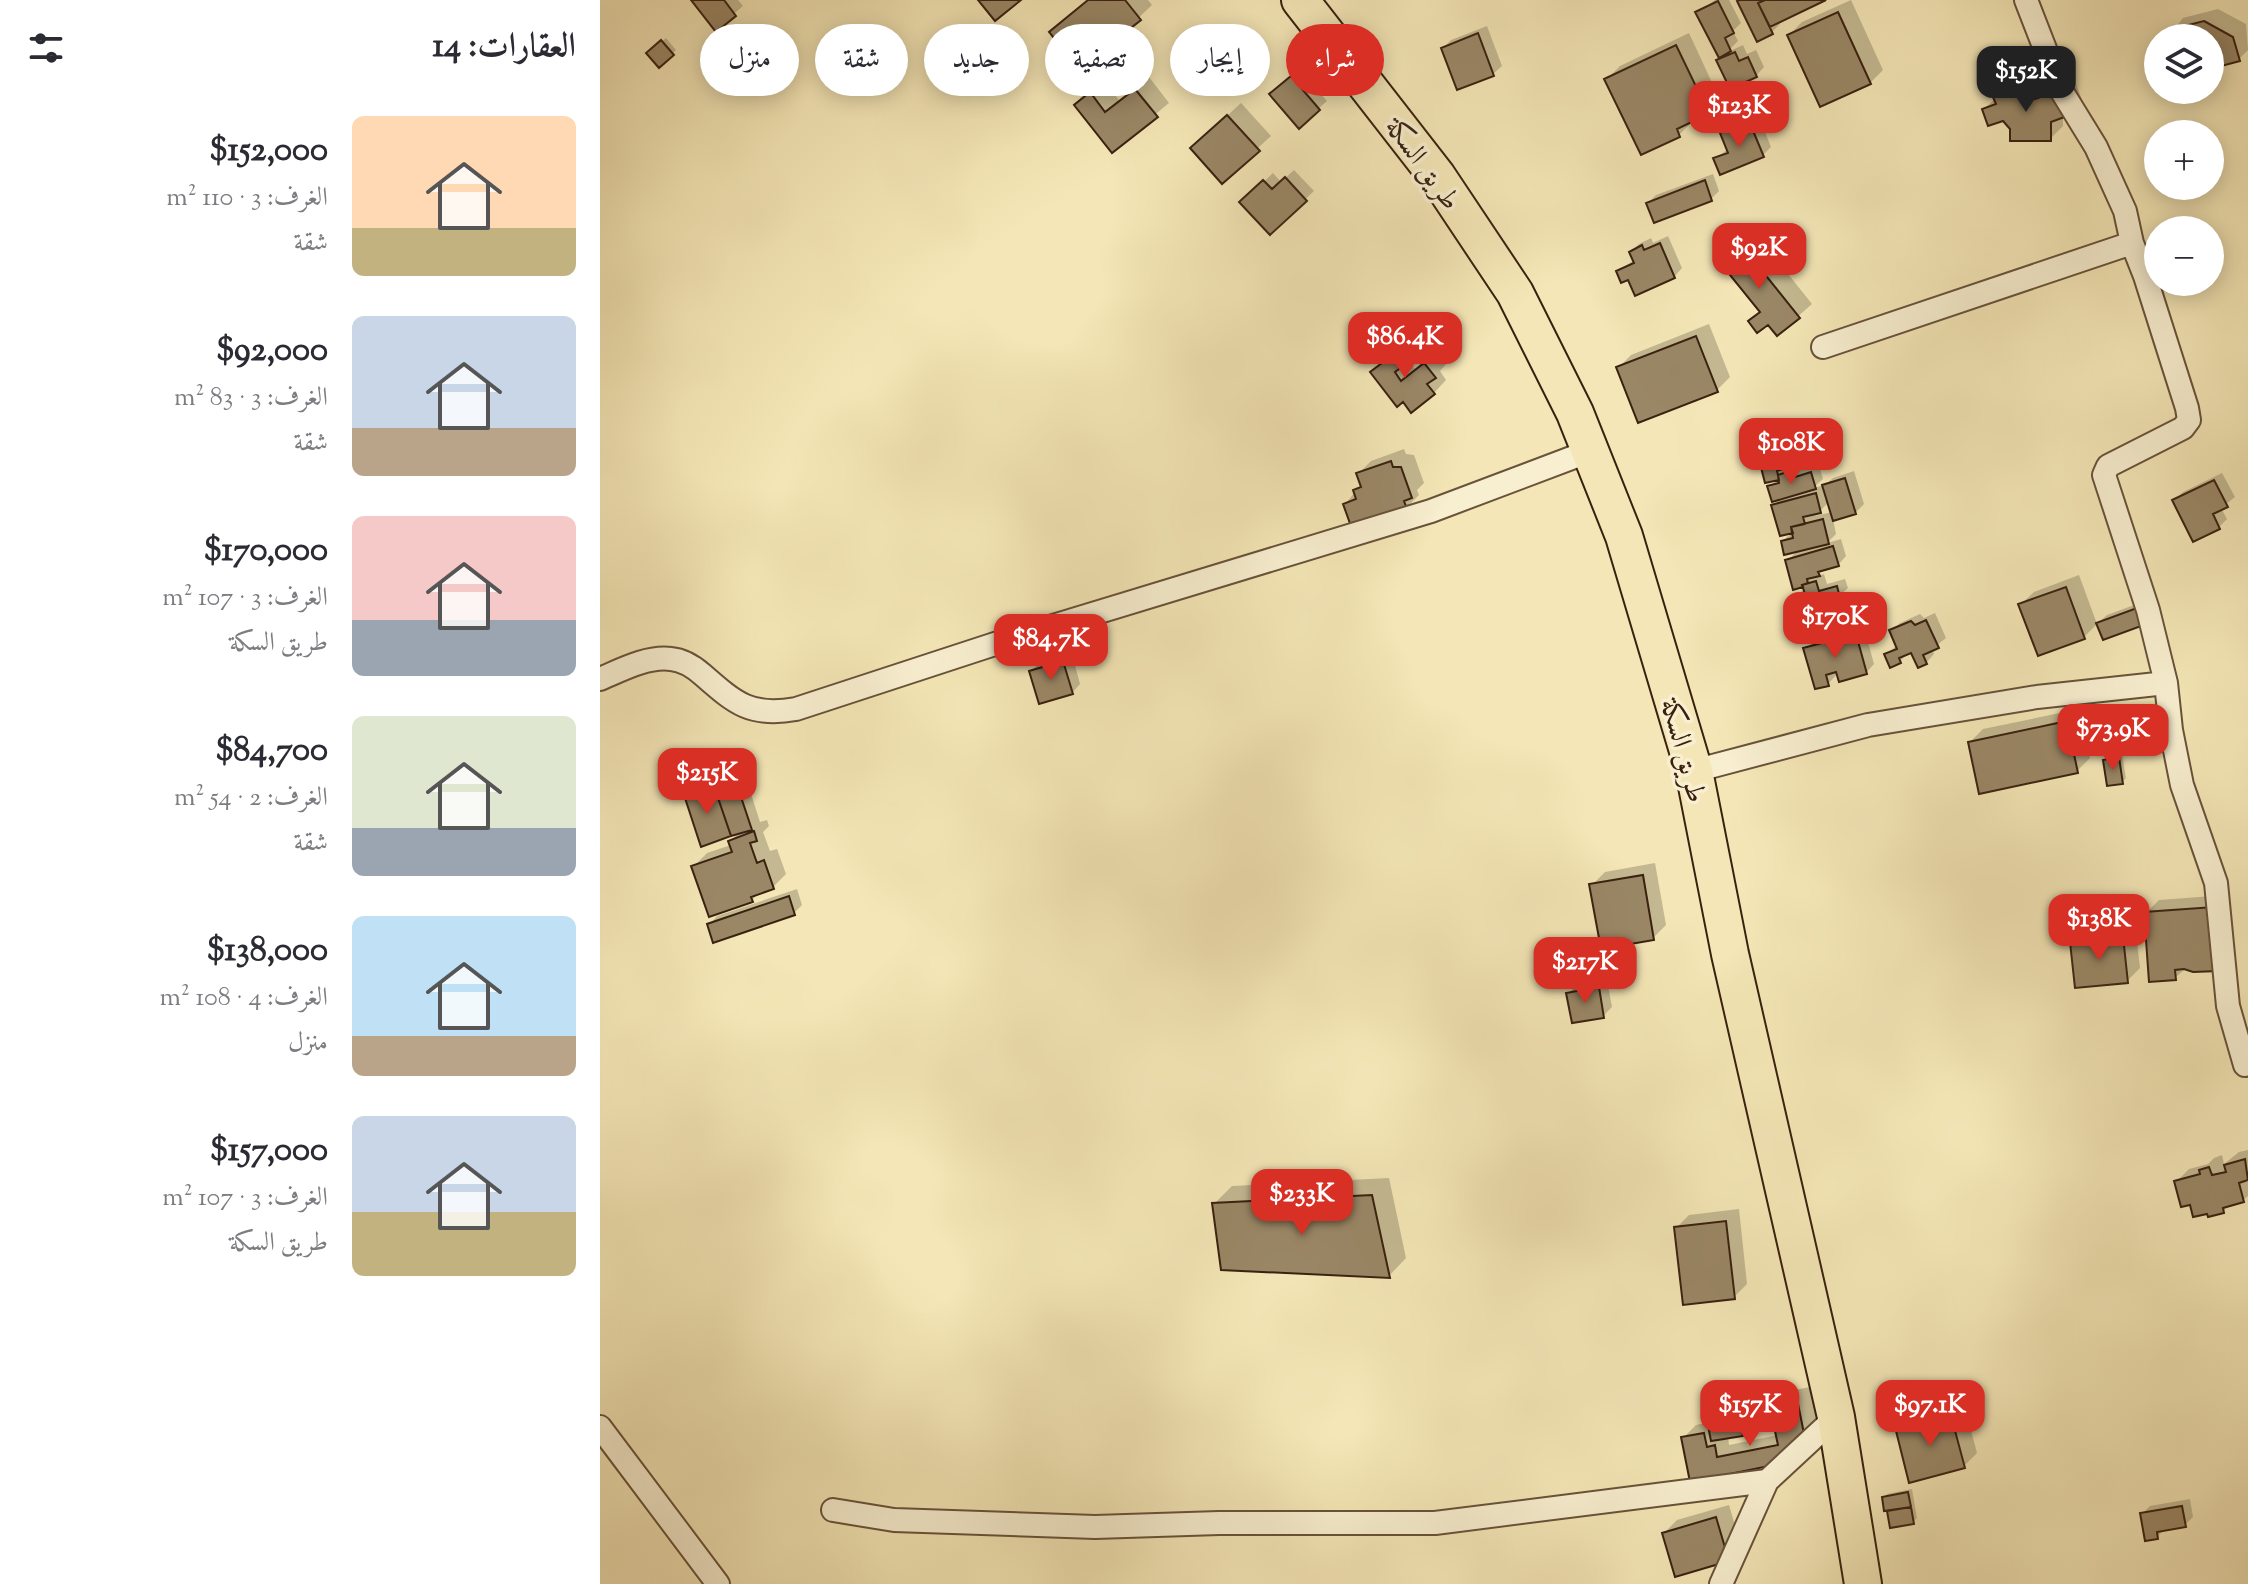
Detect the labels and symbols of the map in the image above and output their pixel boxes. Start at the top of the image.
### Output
pin: $152K [1970,46,2082,114]
pin: $123K [1683,81,1795,149]
street label: طريق السكة [1373,108,1469,220]
pin: $92K [1712,223,1806,291]
pin: $86.4K [1340,312,1470,380]
pin: $108K [1735,418,1847,486]
pin: $170K [1779,592,1891,660]
pin: $84.7K [986,614,1116,682]
street label: طريق السكة [1648,692,1715,807]
pin: $73.9K [2048,704,2178,772]
pin: $215K [651,748,763,816]
pin: $138K [2043,894,2155,962]
pin: $217K [1529,937,1641,1005]
pin: $233K [1246,1169,1358,1237]
pin: $157K [1694,1380,1806,1448]
pin: $97.1K [1865,1380,1995,1448]

